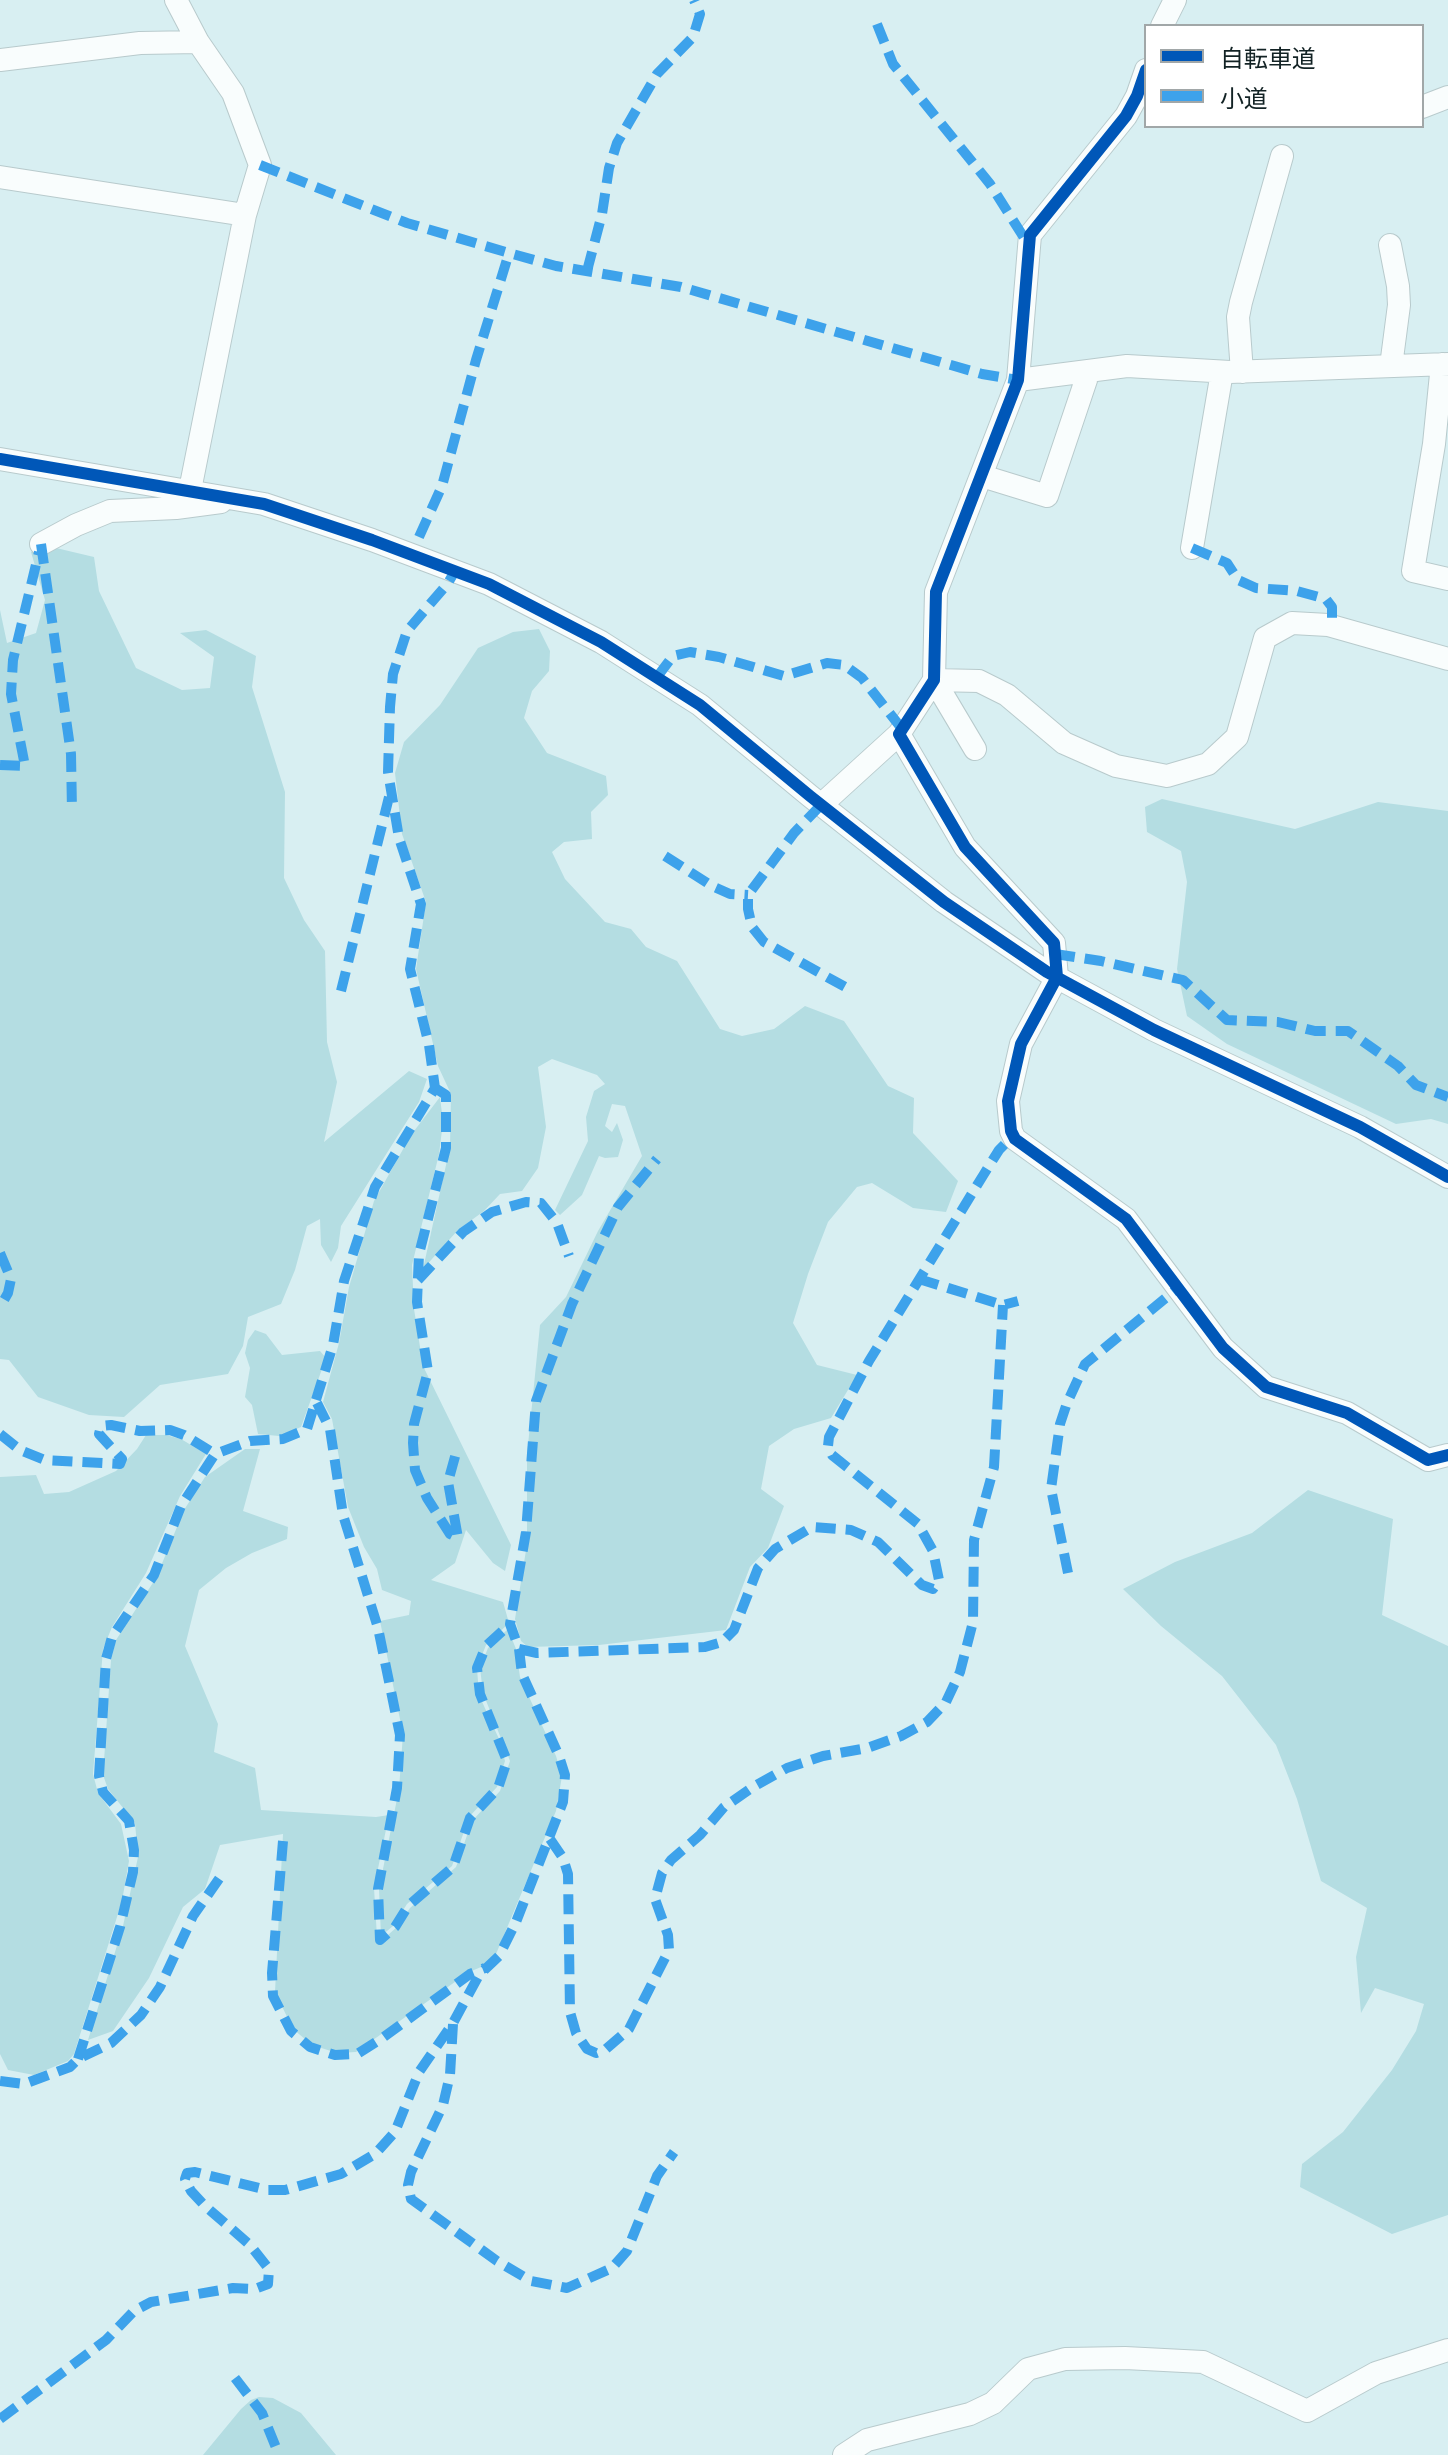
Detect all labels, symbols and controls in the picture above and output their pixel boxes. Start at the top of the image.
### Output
legend [1144,24,1424,128]
text: 自転車道 [1220,45,1316,72]
text: 小道 [1220,85,1268,112]

